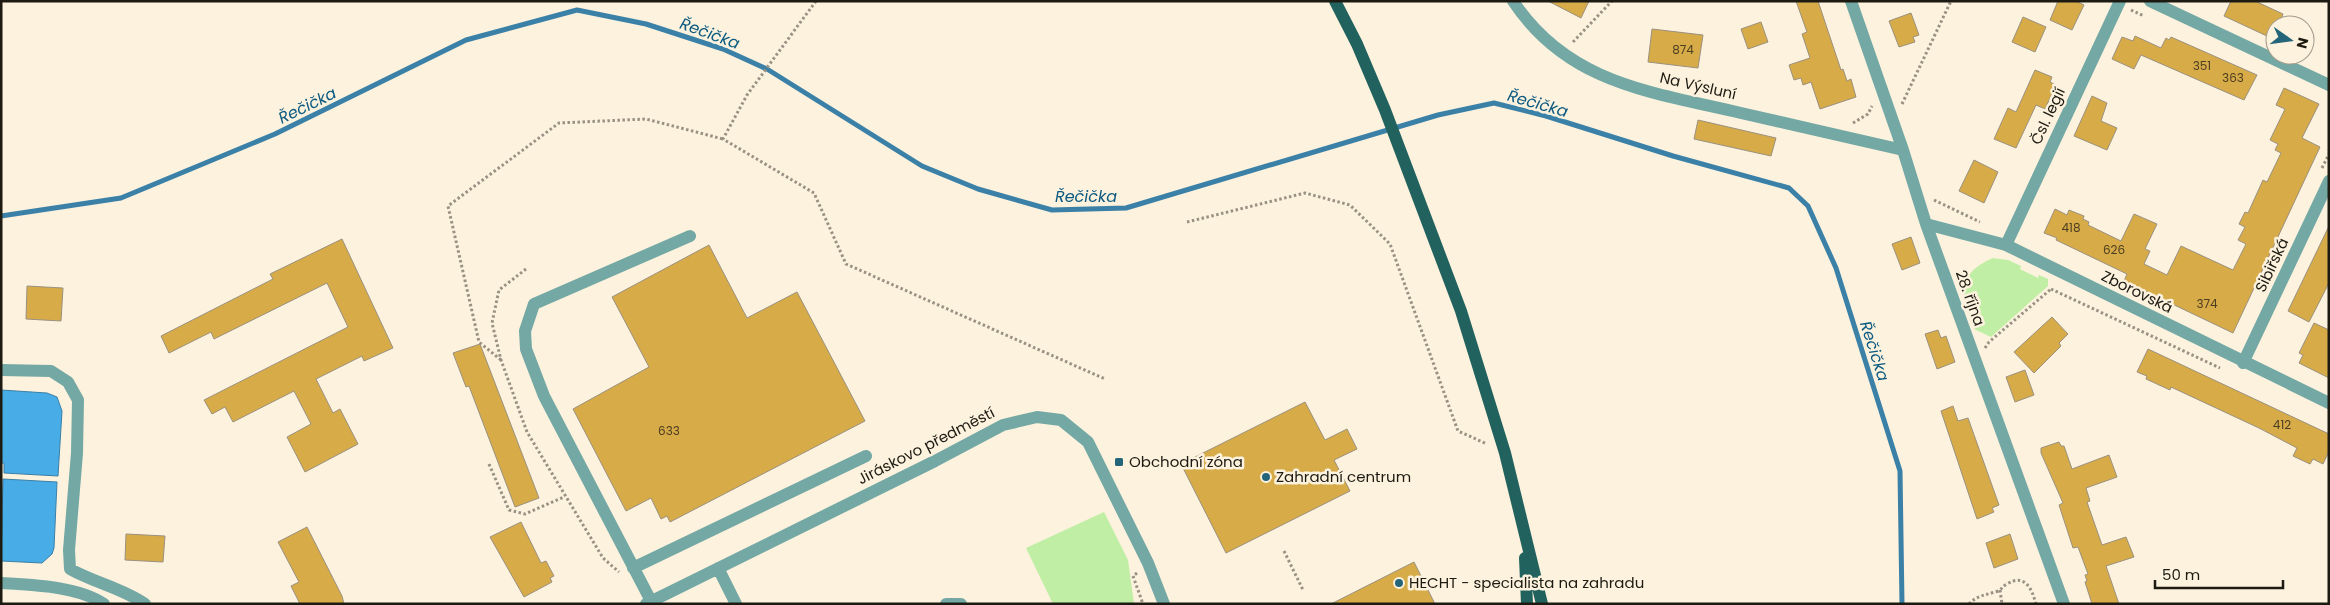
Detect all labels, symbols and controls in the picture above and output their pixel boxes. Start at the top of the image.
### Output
water label: Řečička [677,12,743,55]
north arrow [2265,15,2315,65]
text: N [2292,36,2314,51]
house number: 874 [1672,41,1694,58]
house number: 351 [2193,57,2211,74]
street label: Na Výsluní [1658,67,1739,105]
house number: 363 [2222,69,2244,86]
water label: Řečička [274,81,340,129]
water label: Řečička [1505,84,1571,123]
street label: Čsl. legií [2025,84,2070,148]
water label: Řečička [1055,185,1117,208]
house number: 418 [2062,219,2080,236]
street label: Sibiřská [2250,234,2293,295]
house number: 626 [2103,241,2125,258]
street label: Zborovská [2098,265,2177,318]
street label: 28. října [1951,267,1990,329]
house number: 374 [2196,295,2218,312]
water label: Řečička [1854,318,1895,384]
street label: Jiráskovo předměstí [854,402,998,489]
house number: 412 [2273,416,2291,433]
house number: 633 [658,422,680,439]
place label: Obchodní zóna [1129,451,1243,472]
marker: Obchodní zóna [1113,456,1125,468]
place label: Zahradní centrum [1276,466,1411,487]
marker: Zahradní centrum [1260,471,1272,483]
scale bar [2155,558,2282,590]
text: 50 m [2162,564,2200,585]
place label: HECHT - specialista na zahradu [1409,572,1644,593]
marker: HECHT - specialista na zahradu [1393,577,1405,589]

